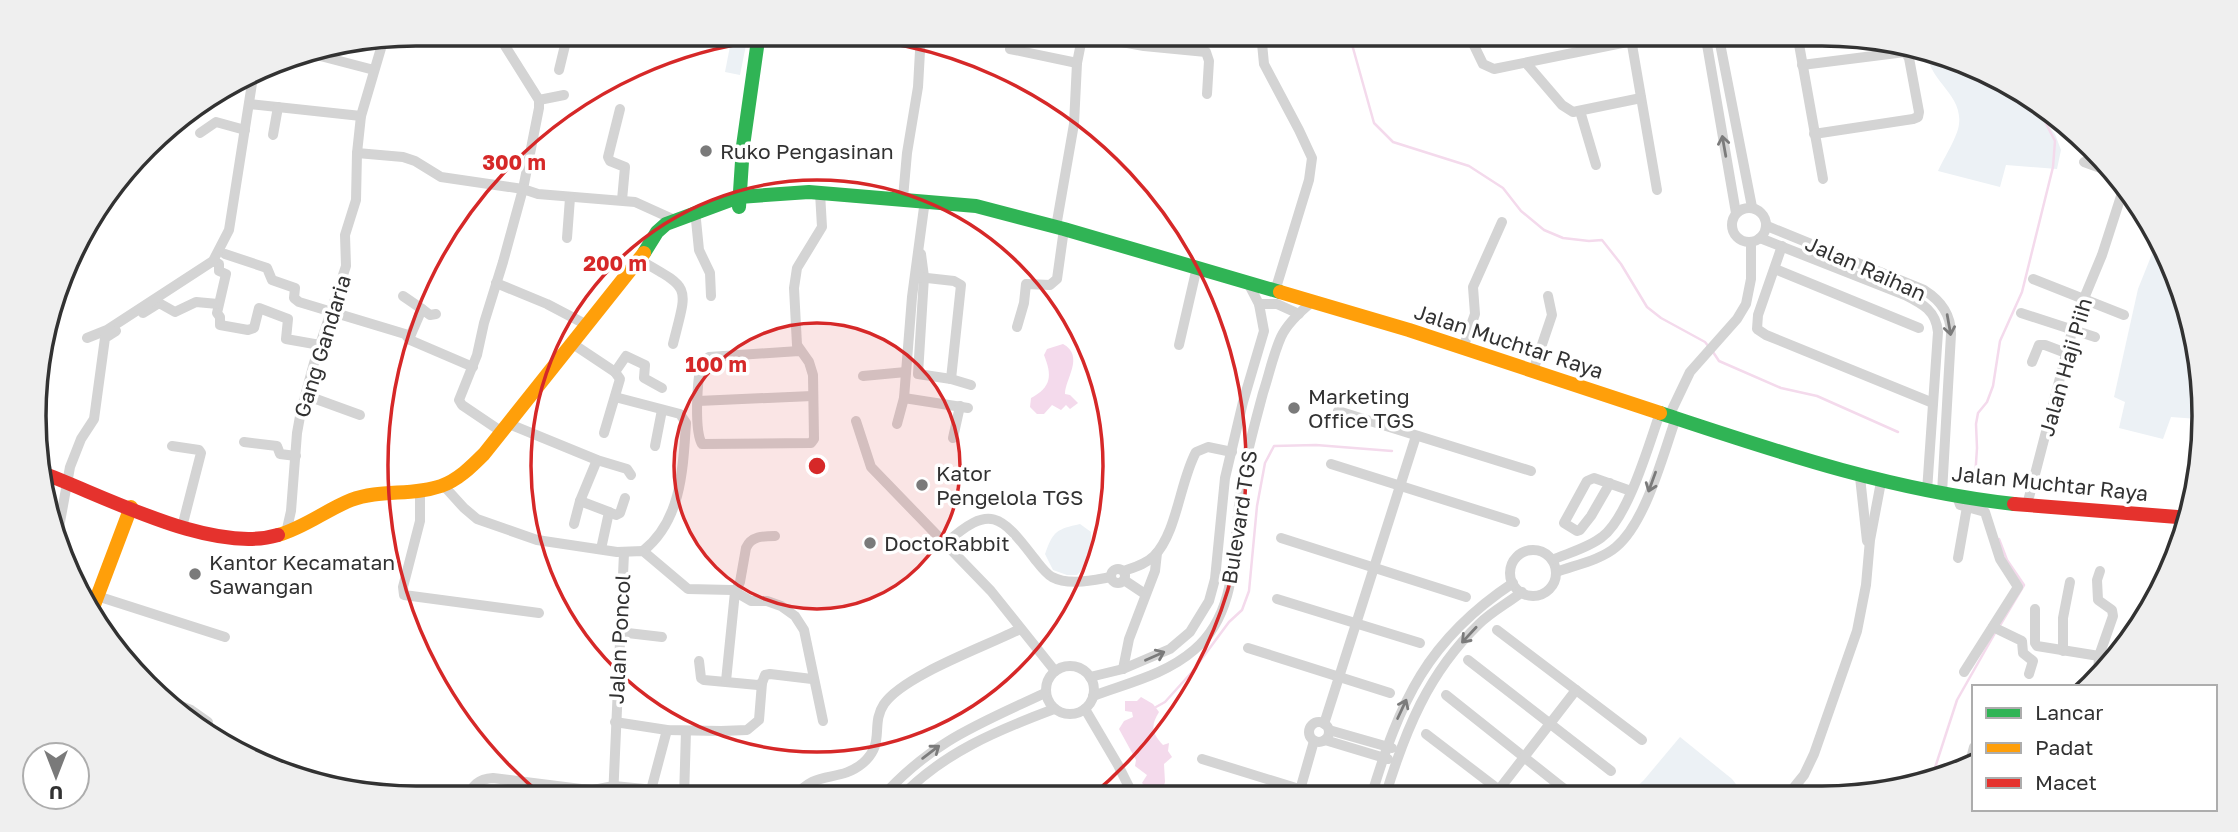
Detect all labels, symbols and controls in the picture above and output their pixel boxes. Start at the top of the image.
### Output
one-way arrow [1717,135,1730,158]
place label: Ruko Pengasinan [720,138,894,164]
marker: Ruko Pengasinan [698,143,714,159]
text: 300 m [482,149,546,175]
street label: Jalan Raihan [1802,230,1930,306]
text: 200 m [583,250,647,276]
street label: Gang Gandaria [288,272,356,420]
street label: Jalan Haji Piih [2033,295,2097,439]
street label: Jalan Muchtar Raya [1411,298,1607,384]
one-way arrow [1943,313,1956,336]
text: 100 m [685,351,747,377]
place label: Marketing Office TGS [1308,383,1414,433]
marker: Marketing Office TGS [1286,400,1302,416]
street label: Bulevard TGS [1216,448,1262,586]
centre of rings [805,454,829,478]
place label: Kator Pengelola TGS [936,460,1084,510]
street label: Jalan Muchtar Raya [1950,460,2150,506]
one-way arrow [1645,470,1658,492]
marker: Kator Pengelola TGS [914,477,930,493]
place label: DoctoRabbit [884,530,1010,556]
marker: DoctoRabbit [862,535,878,551]
place label: Kantor Kecamatan Sawangan [209,549,395,599]
marker: Kantor Kecamatan Sawangan [187,566,203,582]
street label: Jalan Poncol [603,573,635,705]
one-way arrow [1460,626,1477,643]
one-way arrow [1144,649,1165,662]
legend [1972,685,2217,811]
one-way arrow [1395,699,1409,720]
text: Lancar [2035,699,2103,725]
text: Padat [2035,734,2093,760]
north arrow [21,741,91,811]
one-way arrow [922,744,940,759]
text: Macet [2035,769,2097,795]
text: U [49,782,63,805]

